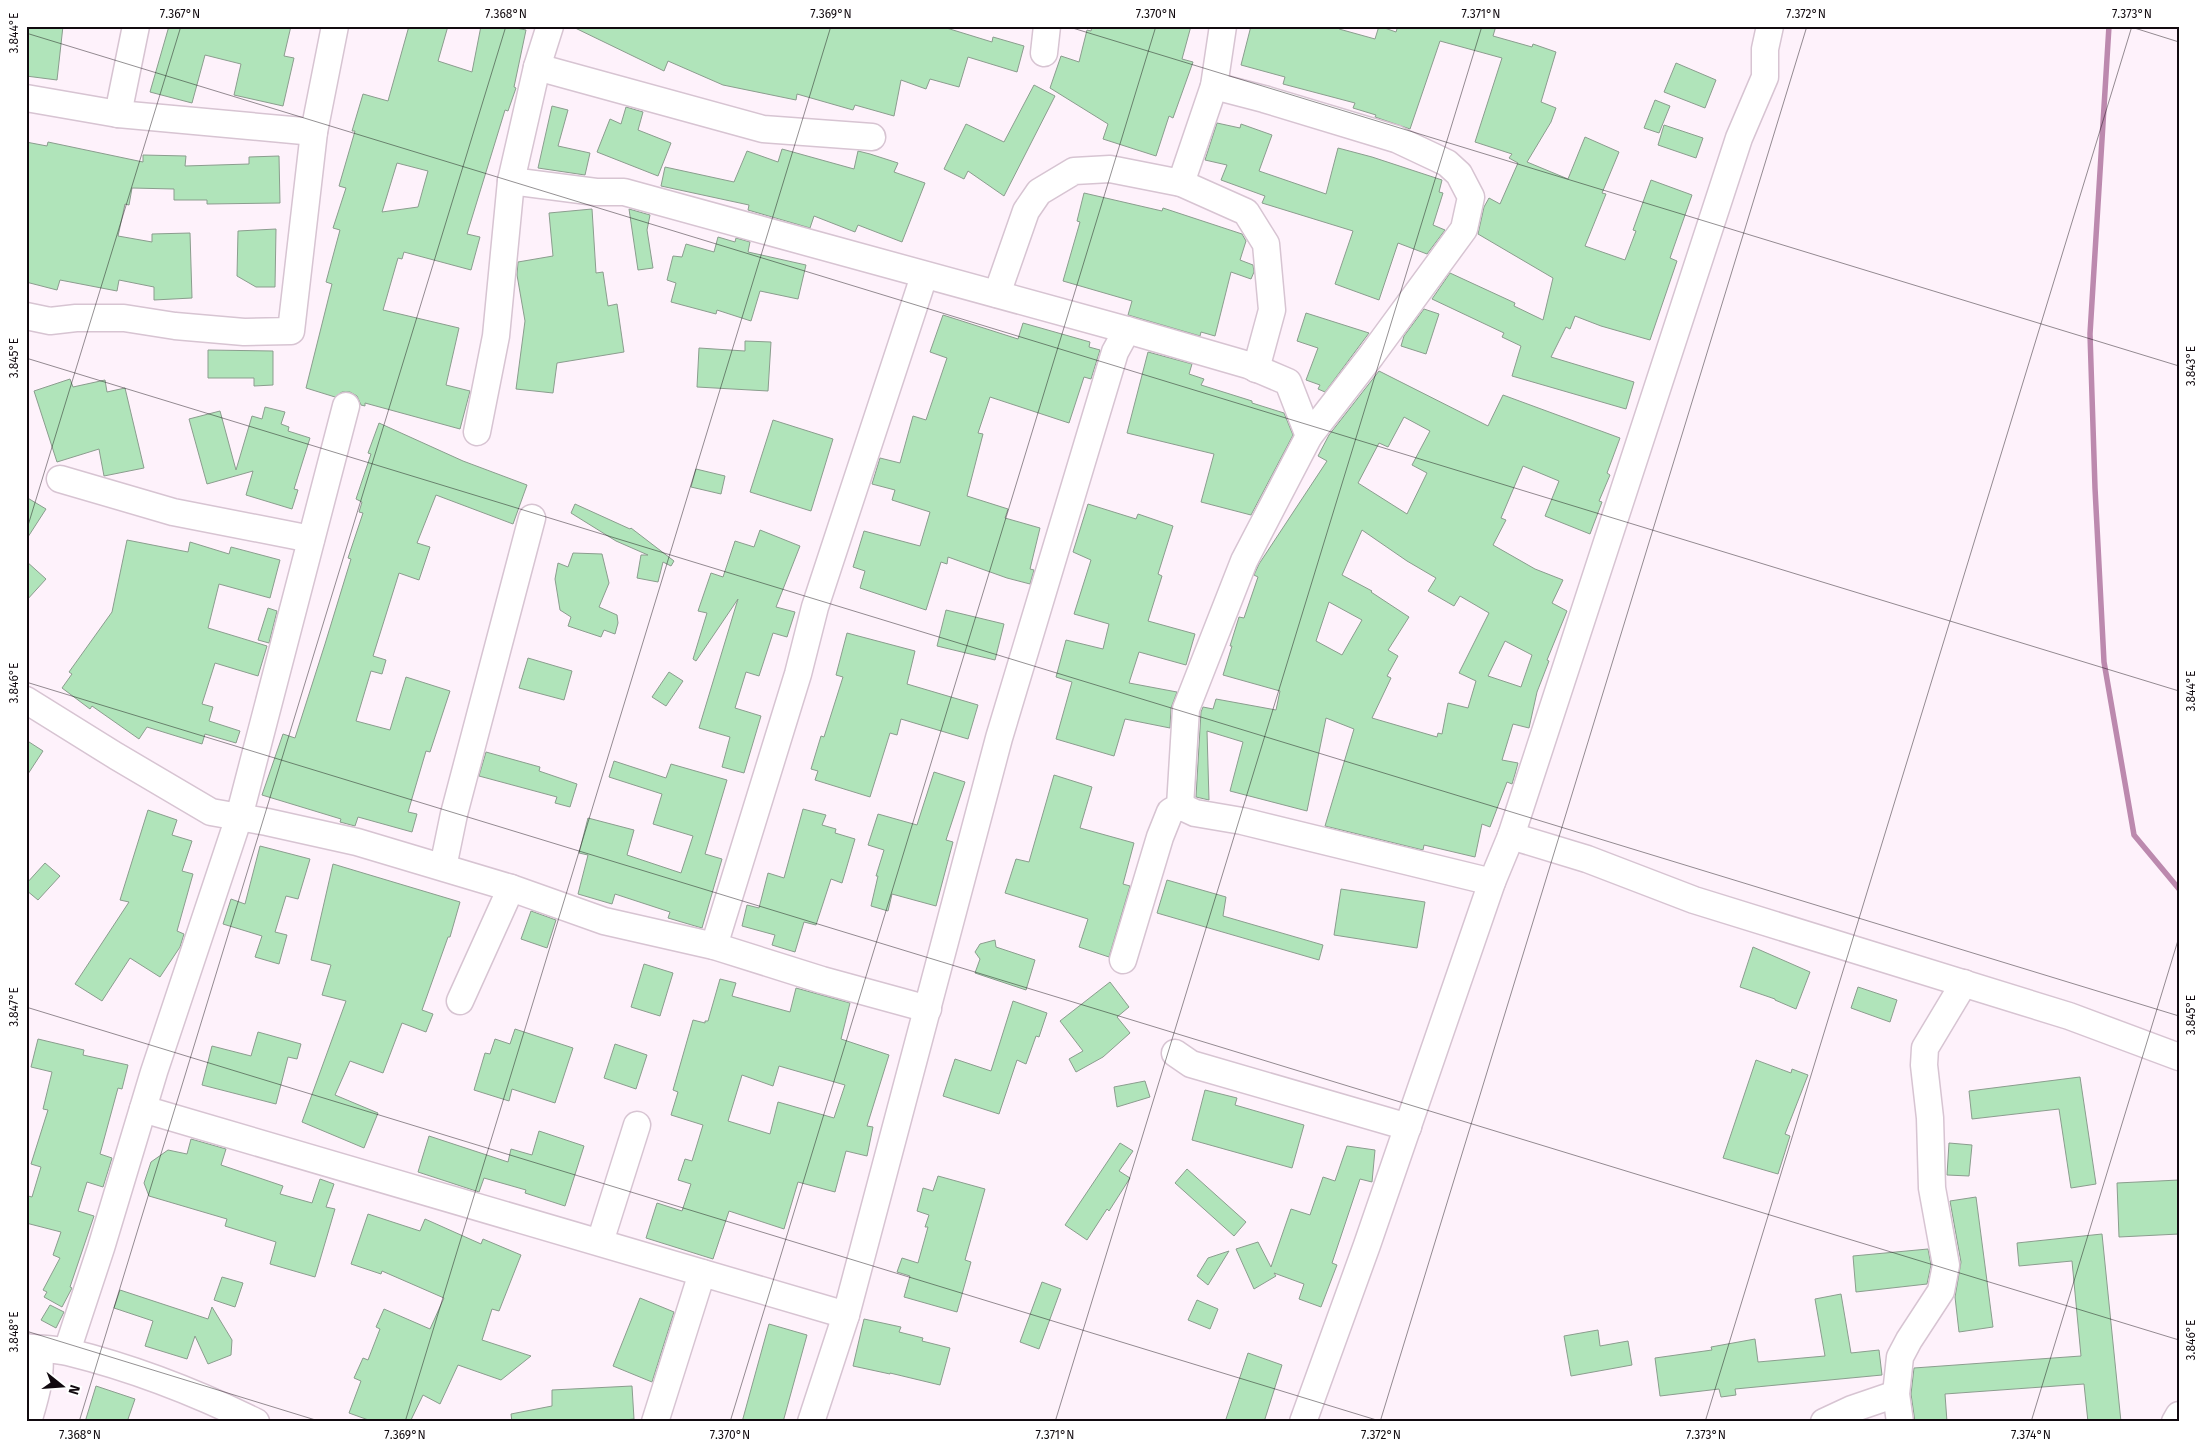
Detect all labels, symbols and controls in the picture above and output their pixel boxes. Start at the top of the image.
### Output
text: 7.367°N [160,7,200,21]
text: 7.368°N [485,7,527,21]
text: 7.369°N [810,7,852,21]
text: 7.370°N [1136,7,1176,21]
text: 7.371°N [1461,7,1501,21]
text: 7.372°N [1786,7,1826,21]
text: 7.373°N [2112,7,2152,21]
text: 3.844°E [7,13,21,53]
text: 3.845°E [7,338,21,378]
text: 3.843°E [2184,346,2198,386]
text: 3.846°E [7,663,21,703]
text: 3.844°E [2184,671,2198,711]
text: 3.847°E [7,987,21,1027]
text: 3.845°E [2184,995,2198,1035]
text: 3.848°E [7,1311,21,1353]
text: 3.846°E [2184,1320,2198,1360]
north arrow [38,1360,88,1410]
text: N [64,1383,83,1397]
text: 7.368°N [59,1428,101,1442]
text: 7.369°N [384,1428,426,1442]
text: 7.370°N [710,1428,750,1442]
text: 7.371°N [1035,1428,1075,1442]
text: 7.372°N [1361,1428,1401,1442]
text: 7.373°N [1686,1428,1726,1442]
text: 7.374°N [2011,1428,2051,1442]

